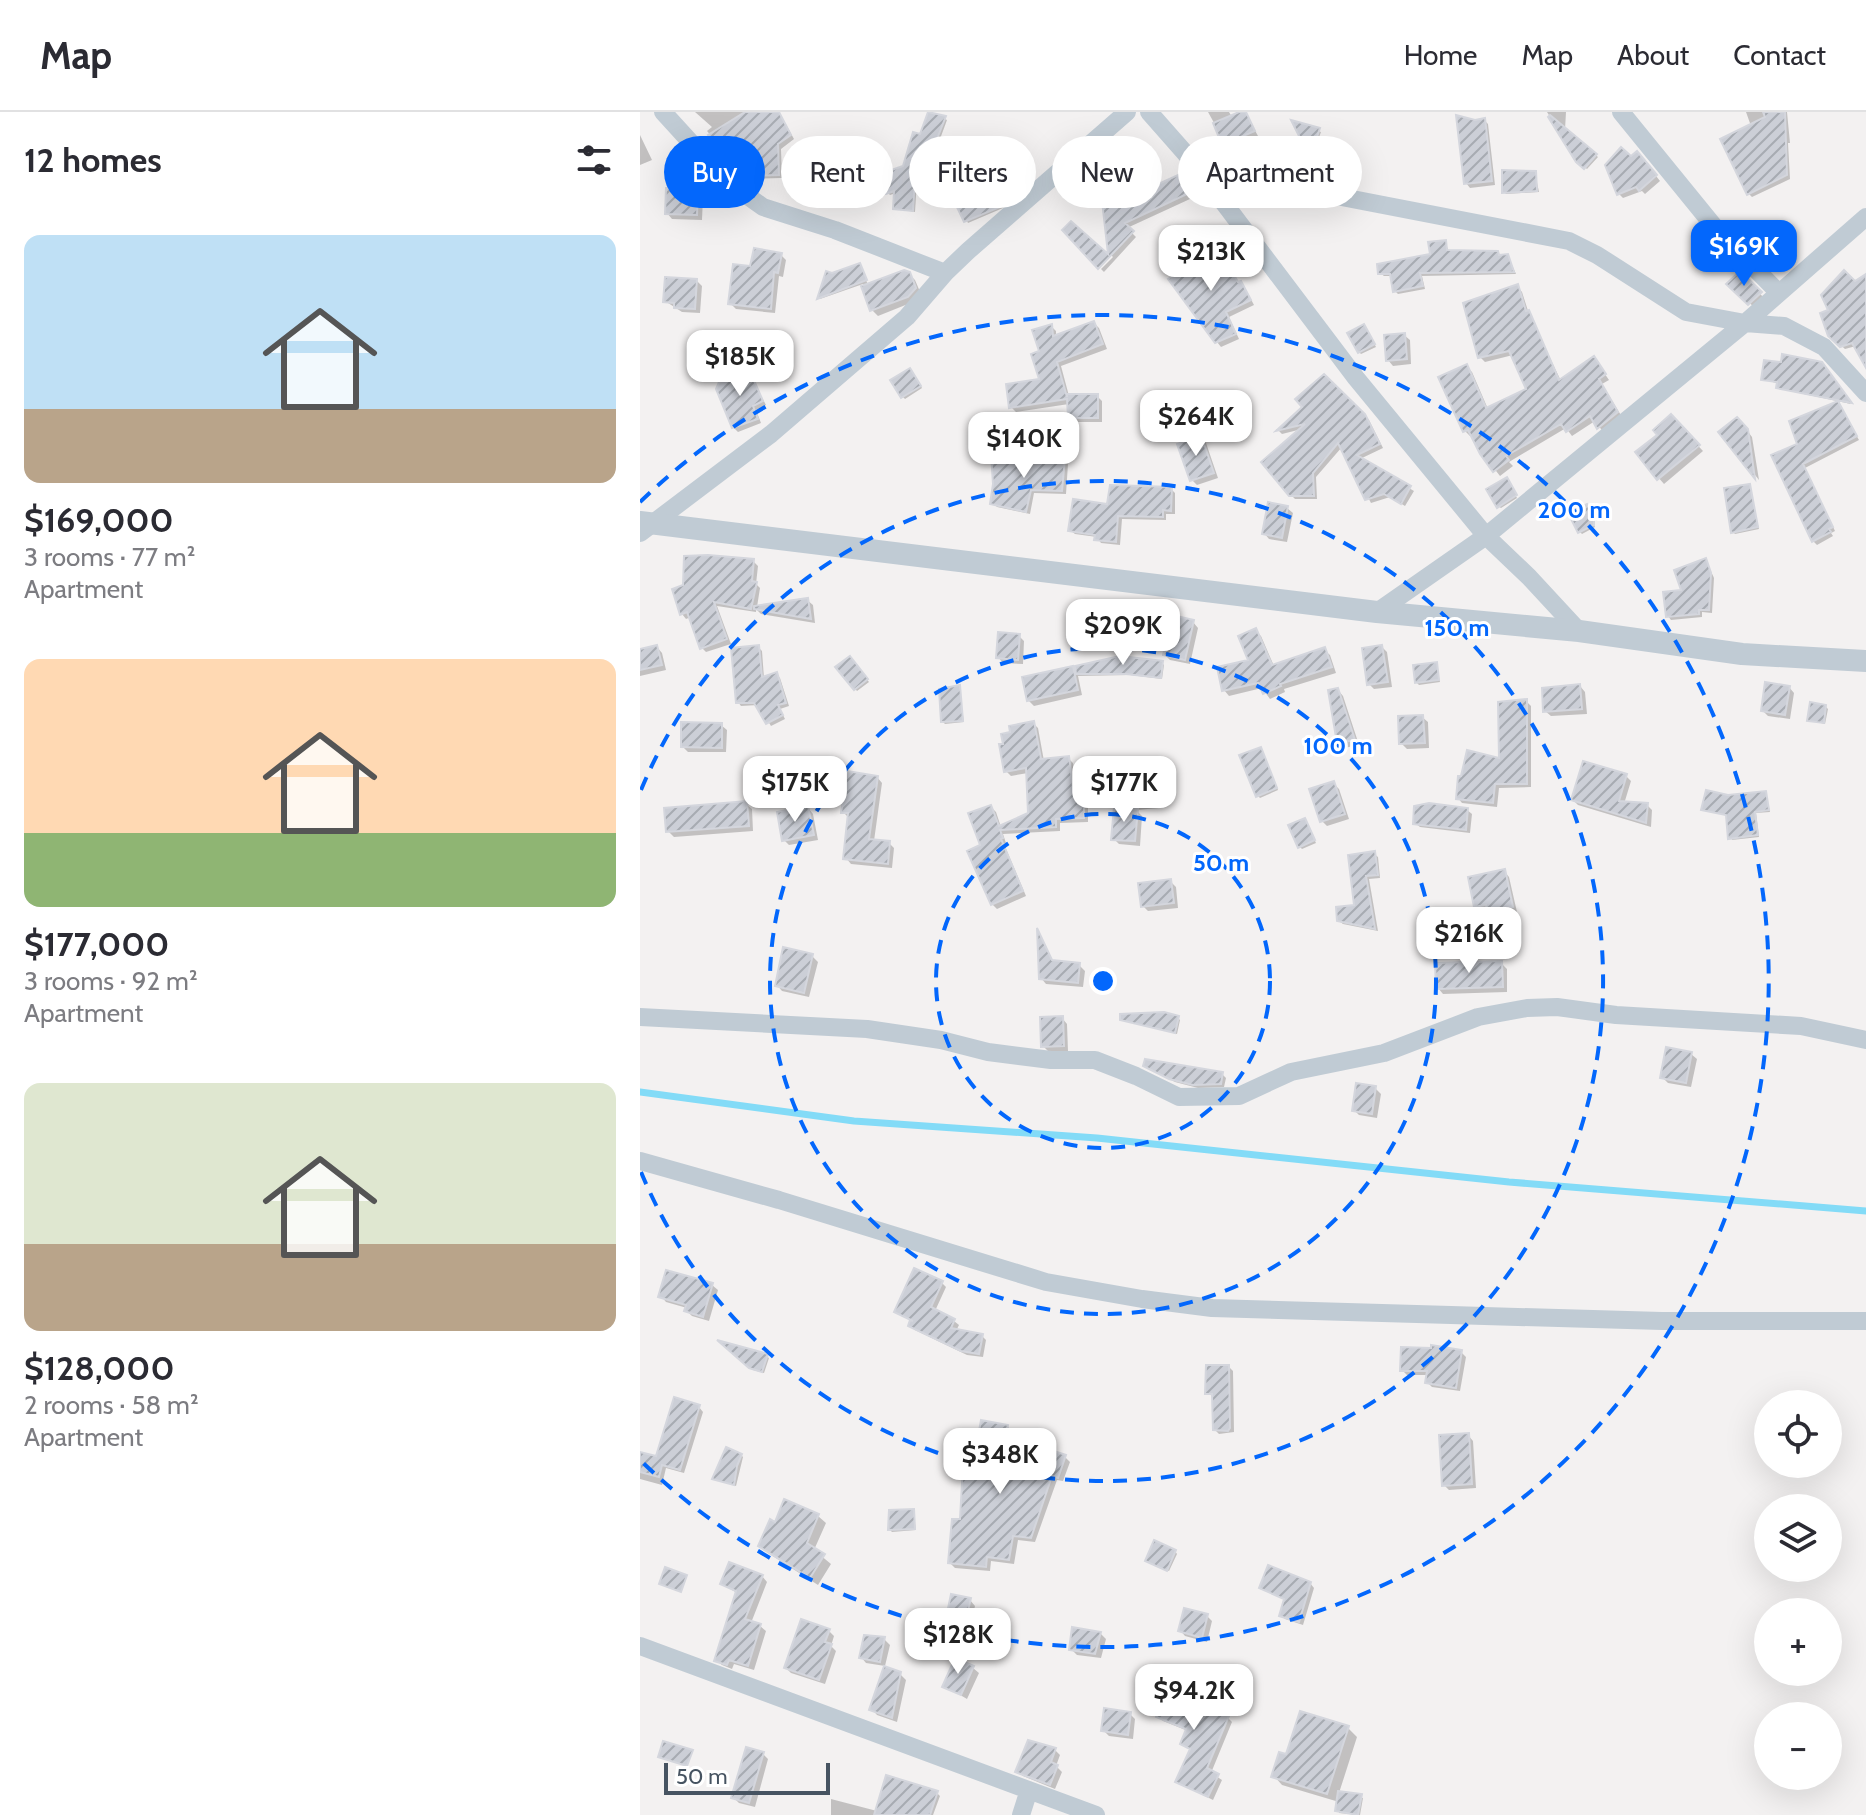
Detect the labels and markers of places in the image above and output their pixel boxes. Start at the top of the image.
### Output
pin: $169K [1688,220,1800,288]
pin: $213K [1155,225,1267,293]
pin: $185K [684,330,796,398]
pin: $264K [1140,390,1252,458]
pin: $140K [968,412,1080,480]
pin: $209K [1067,599,1179,667]
pin: $175K [739,756,851,824]
pin: $177K [1068,756,1180,824]
pin: $216K [1413,907,1525,975]
centre of rings [1089,967,1117,995]
pin: $348K [944,1428,1056,1496]
pin: $128K [902,1608,1014,1676]
pin: $94.2K [1129,1664,1259,1732]

